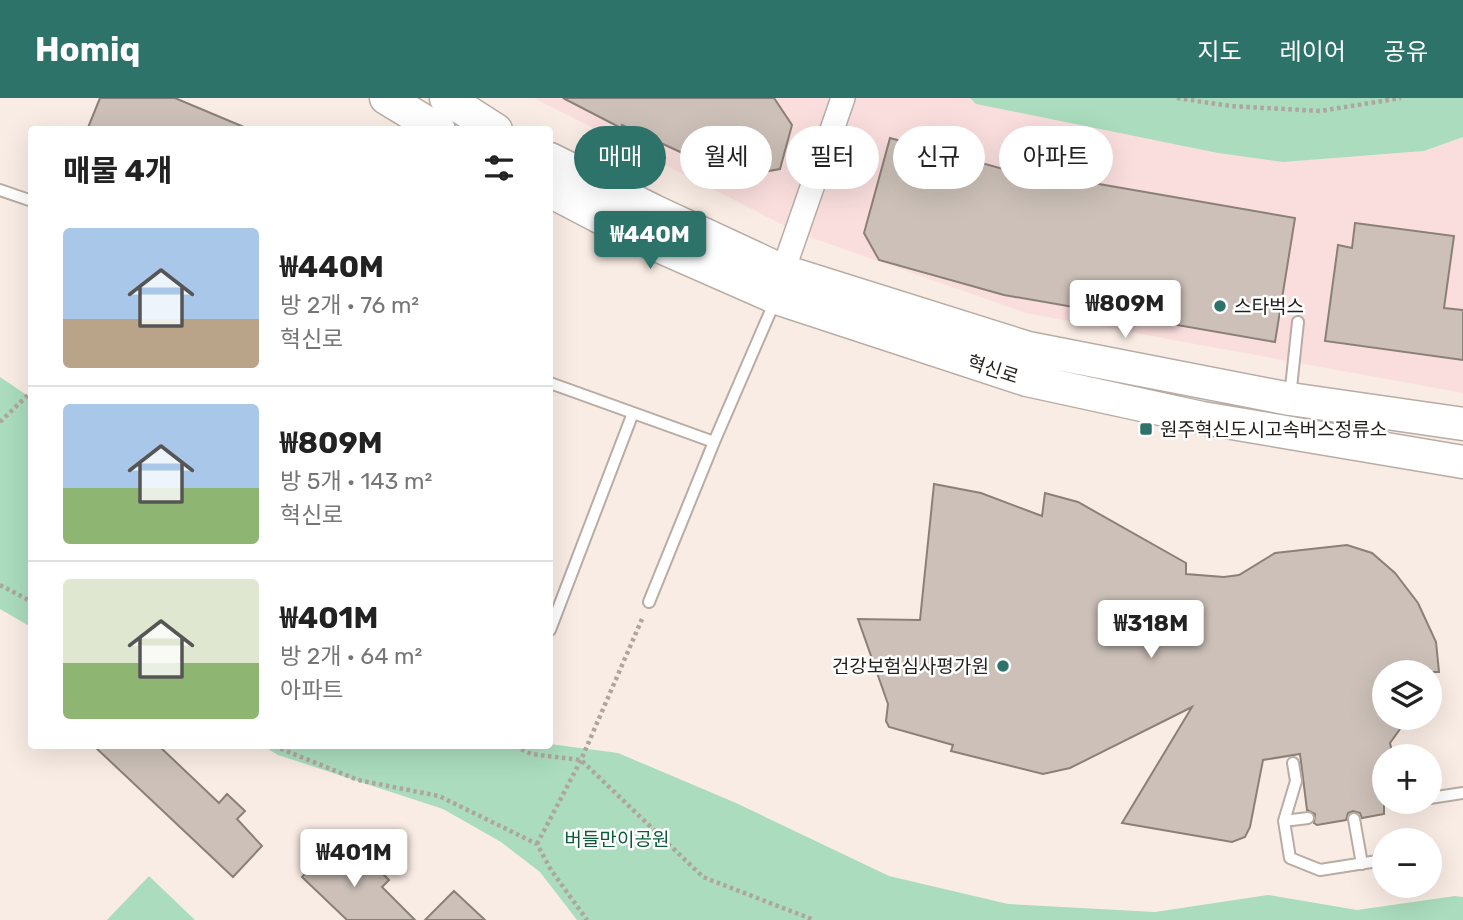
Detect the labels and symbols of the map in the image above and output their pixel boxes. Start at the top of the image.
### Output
pin: ₩440M [601,212,699,271]
pin: ₩809M [1076,280,1174,340]
place label: 스타벅스 [1234,295,1304,318]
marker: 스타벅스 [1212,298,1228,314]
street label: 혁신로 [964,350,1021,389]
place label: 원주혁신도시고속버스정류소 [1160,418,1387,441]
marker: 원주혁신도시고속버스정류소 [1138,421,1154,437]
pin: ₩318M [1102,601,1200,660]
place label: 건강보험심사평가원 [832,655,989,678]
marker: 건강보험심사평가원 [995,658,1011,674]
park label: 버들만이공원 [565,828,669,851]
pin: ₩401M [305,830,403,889]

